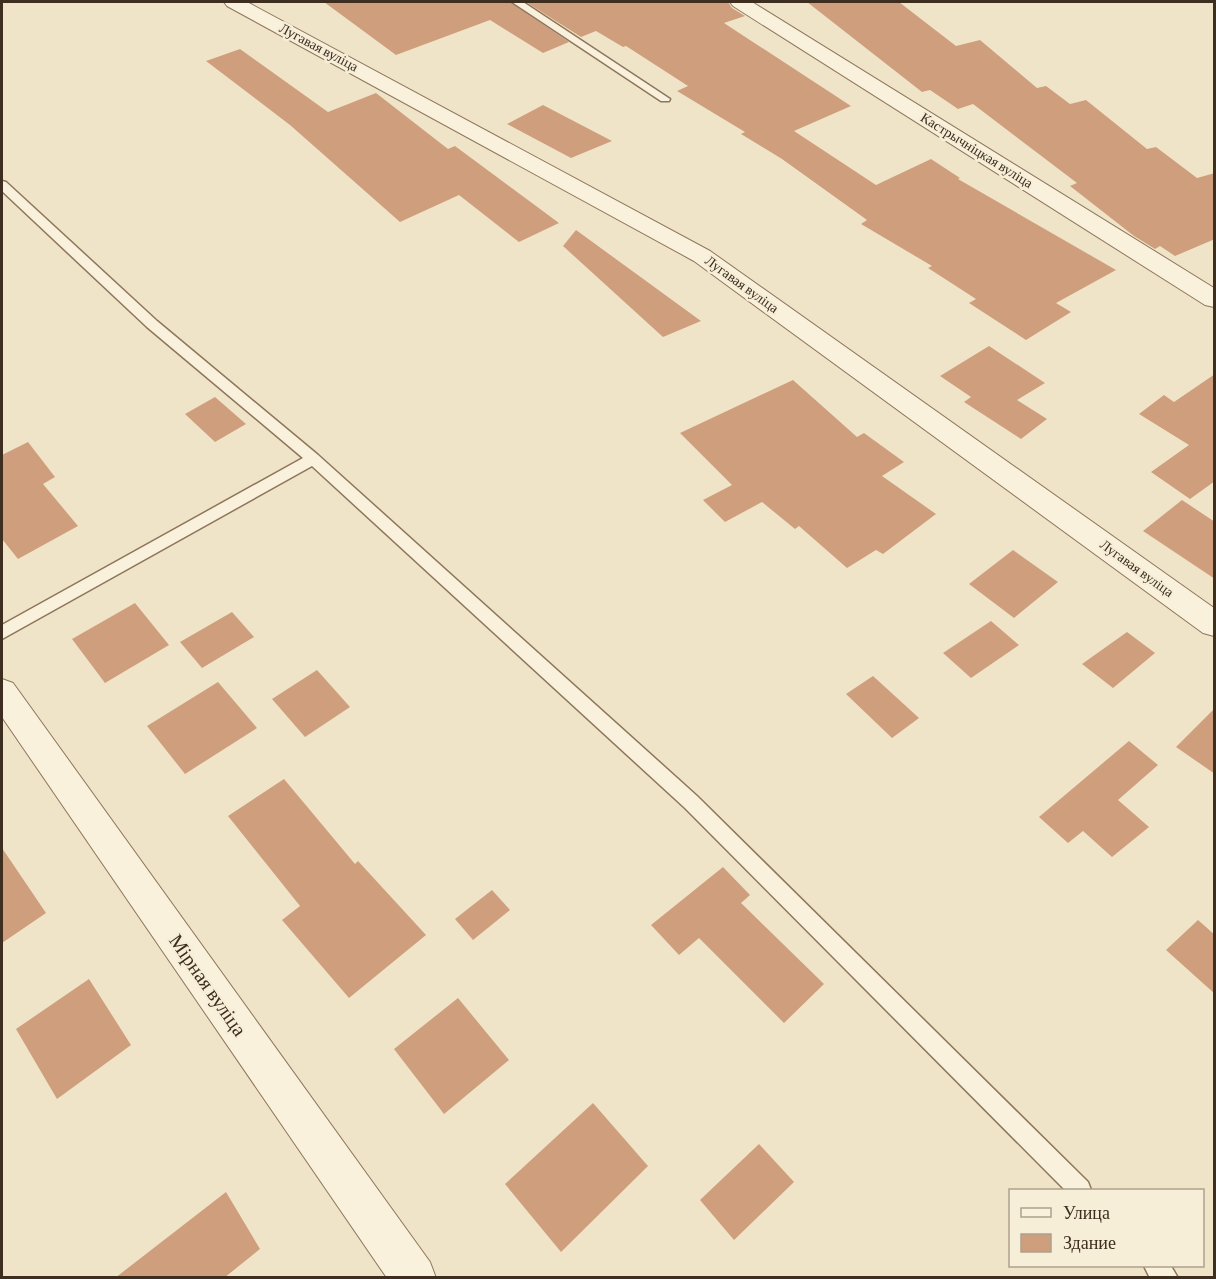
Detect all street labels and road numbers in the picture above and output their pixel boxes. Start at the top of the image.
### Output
street label: Лугавая вуліца [277,20,362,75]
street label: Кастрычніцкая вуліца [918,109,1037,191]
street label: Лугавая вуліца [702,252,782,316]
street label: Лугавая вуліца [1097,536,1177,600]
street label: Мірная вуліца [164,930,251,1041]

